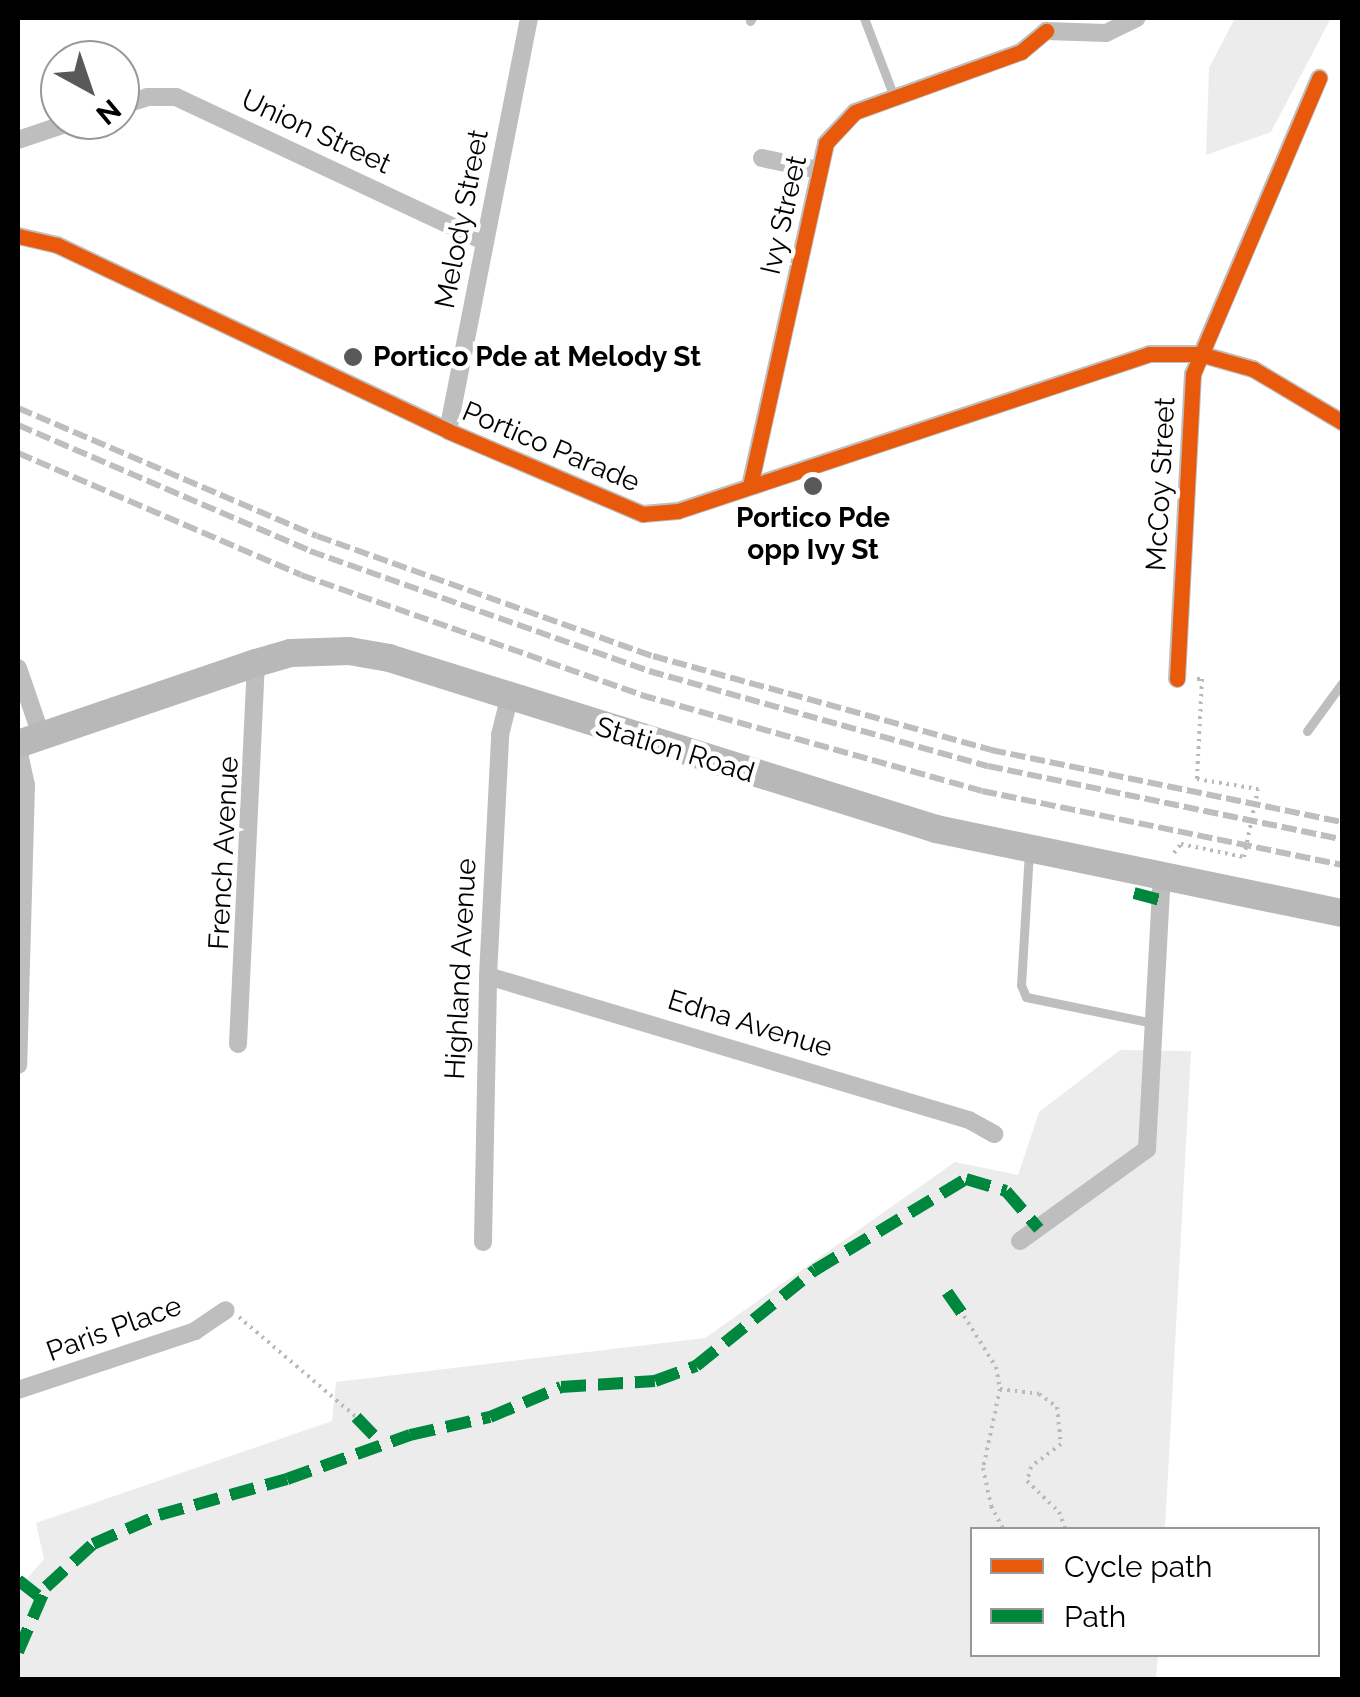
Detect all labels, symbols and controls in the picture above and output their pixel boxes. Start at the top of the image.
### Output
north arrow [40,40,140,140]
street label: Union Street [236,83,396,181]
text: N [90,92,127,131]
street label: Melody Street [428,126,496,312]
street label: Ivy Street [754,152,814,278]
place label: Portico Pde at Melody St [373,340,702,374]
marker: Portico Pde at Melody St [342,346,364,368]
street label: Portico Parade [457,395,645,499]
street label: McCoy Street [1140,396,1182,572]
marker: Portico Pde opp Ivy St [802,475,824,497]
place label: Portico Pde opp Ivy St [736,501,890,567]
street label: Station Road [592,710,758,790]
street label: French Avenue [202,755,246,951]
street label: Highland Avenue [438,857,484,1081]
street label: Edna Avenue [663,983,837,1065]
street label: Paris Place [42,1289,186,1369]
legend [970,1527,1320,1657]
text: Cycle path [1064,1549,1212,1584]
text: Path [1064,1599,1126,1634]

